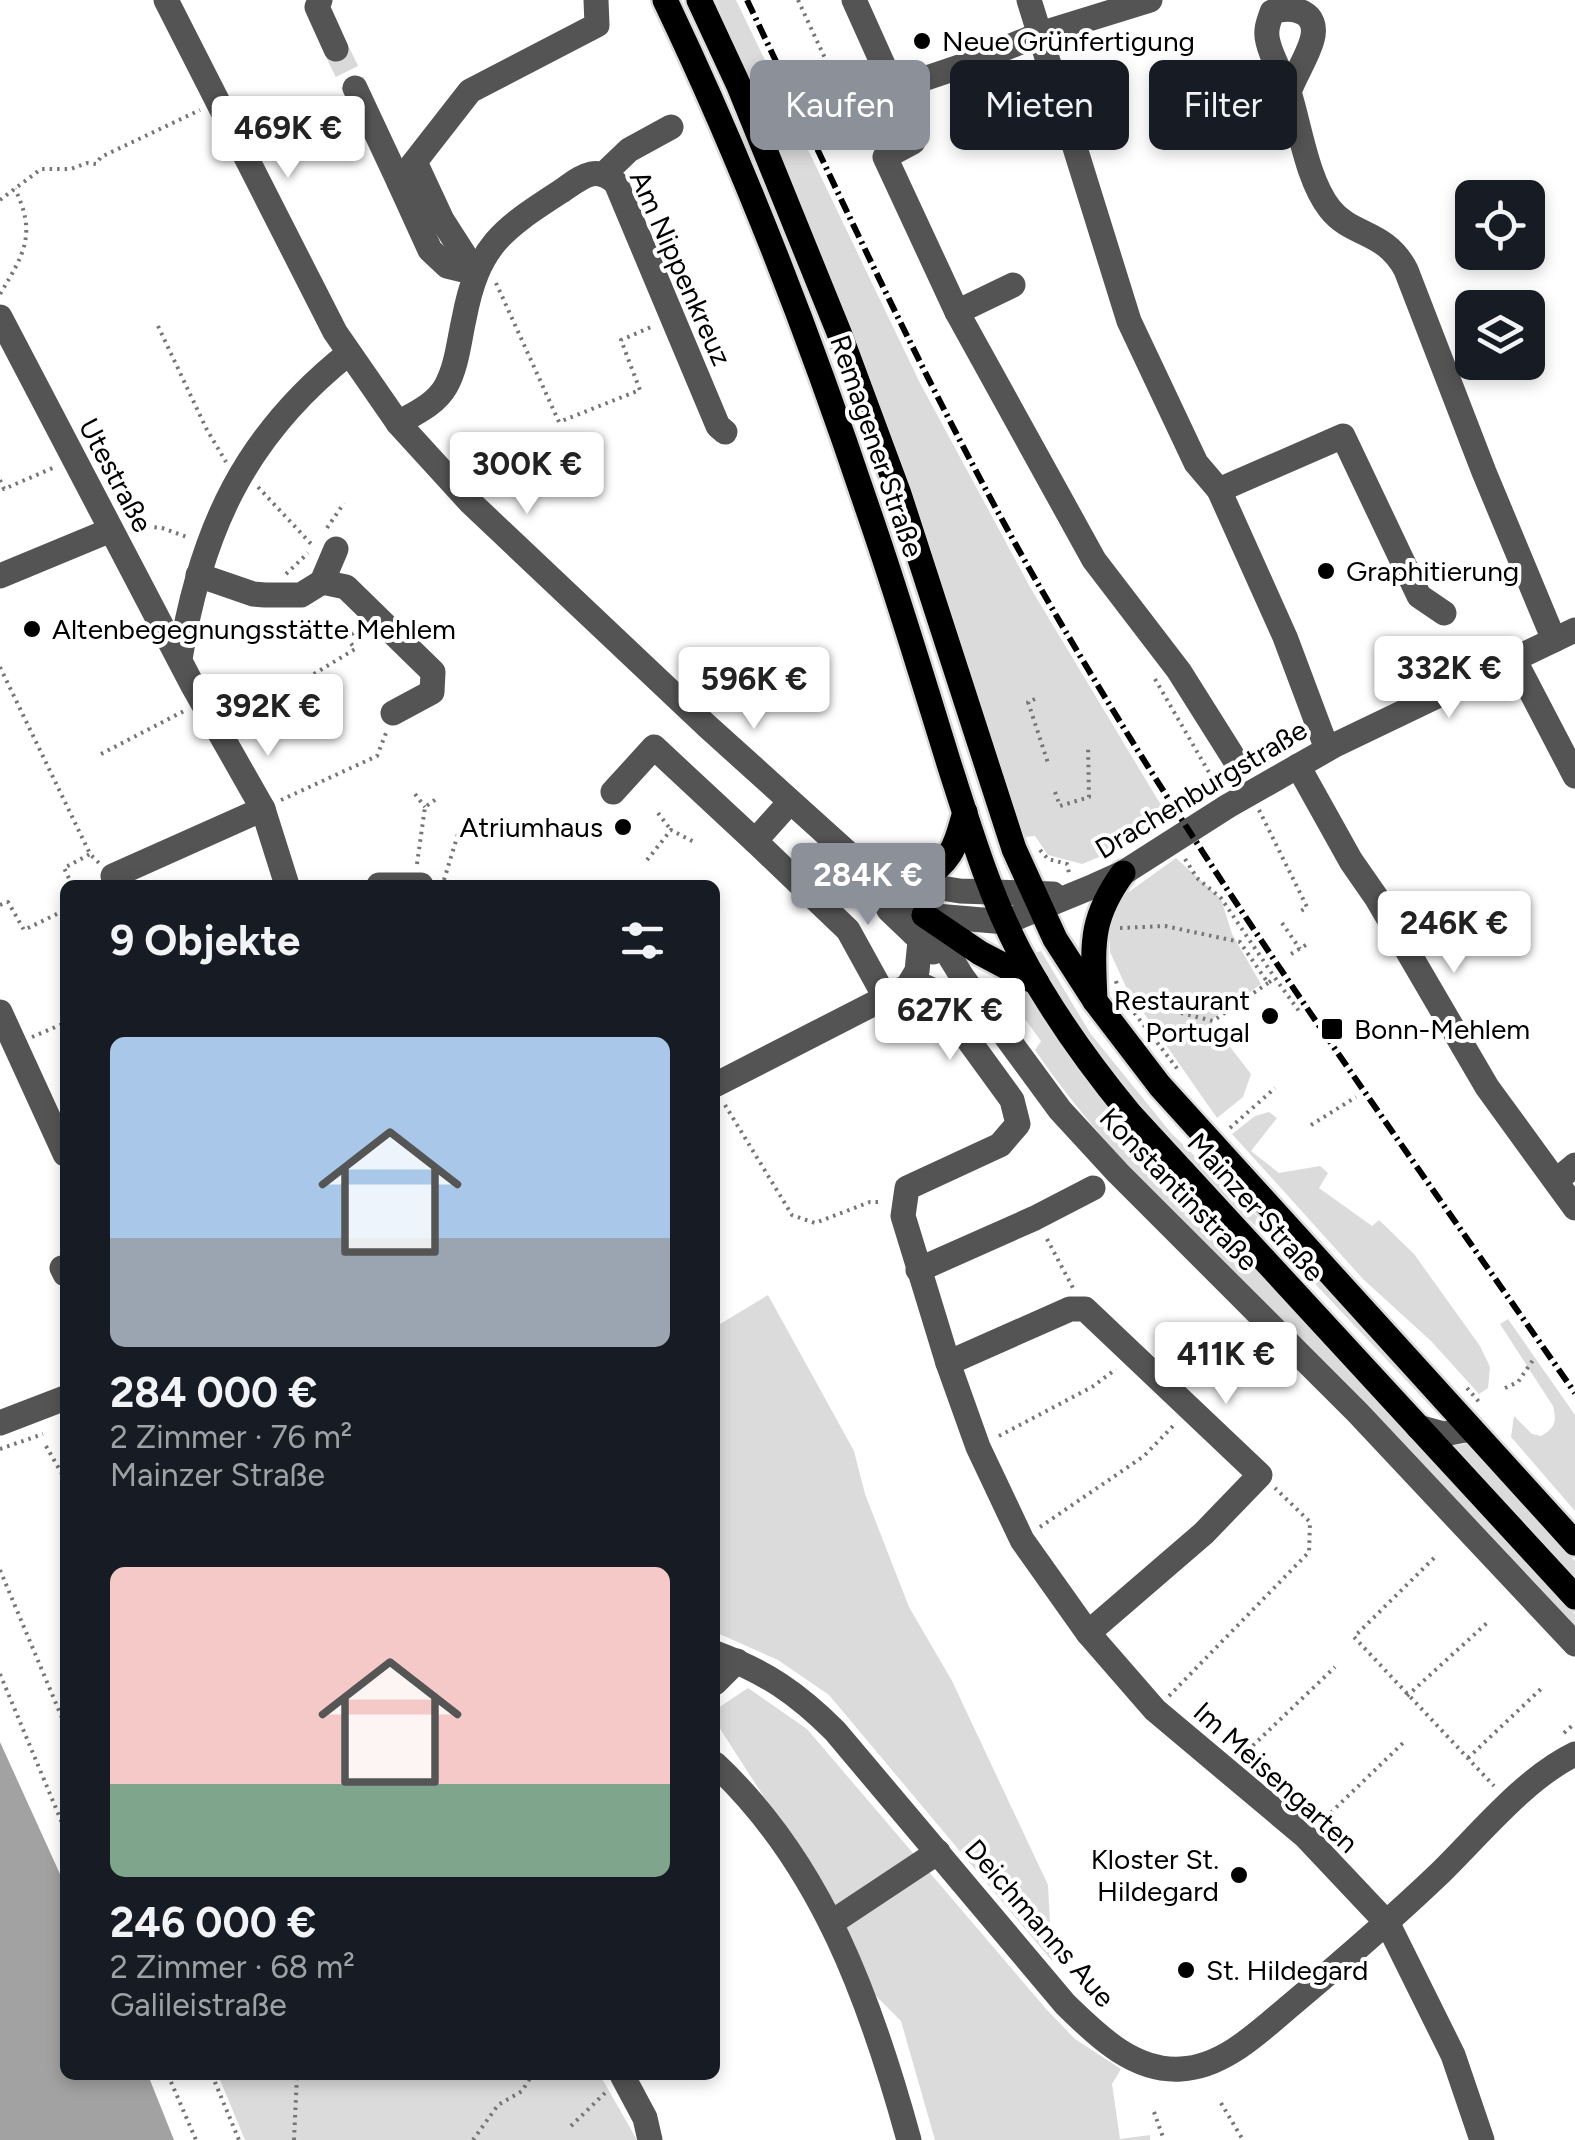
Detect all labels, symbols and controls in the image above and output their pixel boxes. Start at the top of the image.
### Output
place label: Neue Grünfertigung [942,24,1195,58]
marker: Neue Grünfertigung [911,30,933,52]
chip: Kaufen [750,60,930,150]
chip: Mieten [950,60,1129,150]
chip: Filter [1149,60,1297,150]
pin: 469K € [207,96,369,181]
text: 469K € [234,109,342,147]
street label: Am Nippenkreuz [623,165,739,371]
map controls [1455,180,1545,380]
button: locate [1455,180,1545,270]
button: layers [1455,290,1545,380]
street label: Remagener Straße [823,331,931,561]
street label: Utestraße [72,412,160,538]
pin: 300K € [446,432,608,517]
text: 300K € [472,445,582,483]
place label: Graphitierung [1346,554,1519,588]
marker: Graphitierung [1315,560,1337,582]
place label: Altenbegegnungsstätte Mehlem [52,612,456,646]
marker: Altenbegegnungsstätte Mehlem [21,618,43,640]
pin: 332K € [1368,636,1530,721]
pin: 596K € [673,647,835,732]
text: 332K € [1396,649,1502,687]
text: 596K € [701,660,807,698]
pin: 392K € [187,674,349,759]
text: 392K € [215,687,321,725]
street label: Drachenburgstraße [1089,712,1313,866]
place label: Atriumhaus [459,810,603,844]
marker: Atriumhaus [612,816,634,838]
pin: 284K € [787,843,949,928]
text: 284K € [813,856,923,894]
pin: 246K € [1373,891,1535,976]
text: 246K € [1400,904,1508,942]
icon: filters [615,913,670,968]
text: 9 Objekte [110,915,300,966]
pin: 627K € [869,978,1031,1063]
place label: Restaurant Portugal [1114,983,1250,1049]
text: 627K € [897,991,1003,1029]
marker: Restaurant Portugal [1259,1005,1281,1027]
place label: Bonn-Mehlem [1354,1012,1530,1046]
marker: Bonn-Mehlem [1319,1016,1345,1042]
street label: Konstantinstraße [1093,1100,1265,1278]
icon: home [300,1102,480,1282]
street label: Mainzer Straße [1180,1126,1332,1288]
pin: 411K € [1145,1322,1307,1407]
text: 411K € [1177,1335,1275,1373]
text: 284 000 € [110,1367,317,1418]
text: 2 Zimmer · 76 m² [110,1418,352,1456]
text: Mainzer Straße [110,1456,325,1494]
icon: home [300,1632,480,1812]
street label: Im Meisengarten [1187,1694,1365,1860]
street label: Deichmanns Aue [958,1832,1122,2014]
place label: Kloster St. Hildegard [1091,1842,1219,1908]
marker: Kloster St. Hildegard [1228,1864,1250,1886]
text: 246 000 € [110,1897,316,1948]
text: 2 Zimmer · 68 m² [110,1948,355,1986]
place label: St. Hildegard [1206,1953,1369,1987]
marker: St. Hildegard [1175,1959,1197,1981]
text: Galileistraße [110,1986,287,2024]

